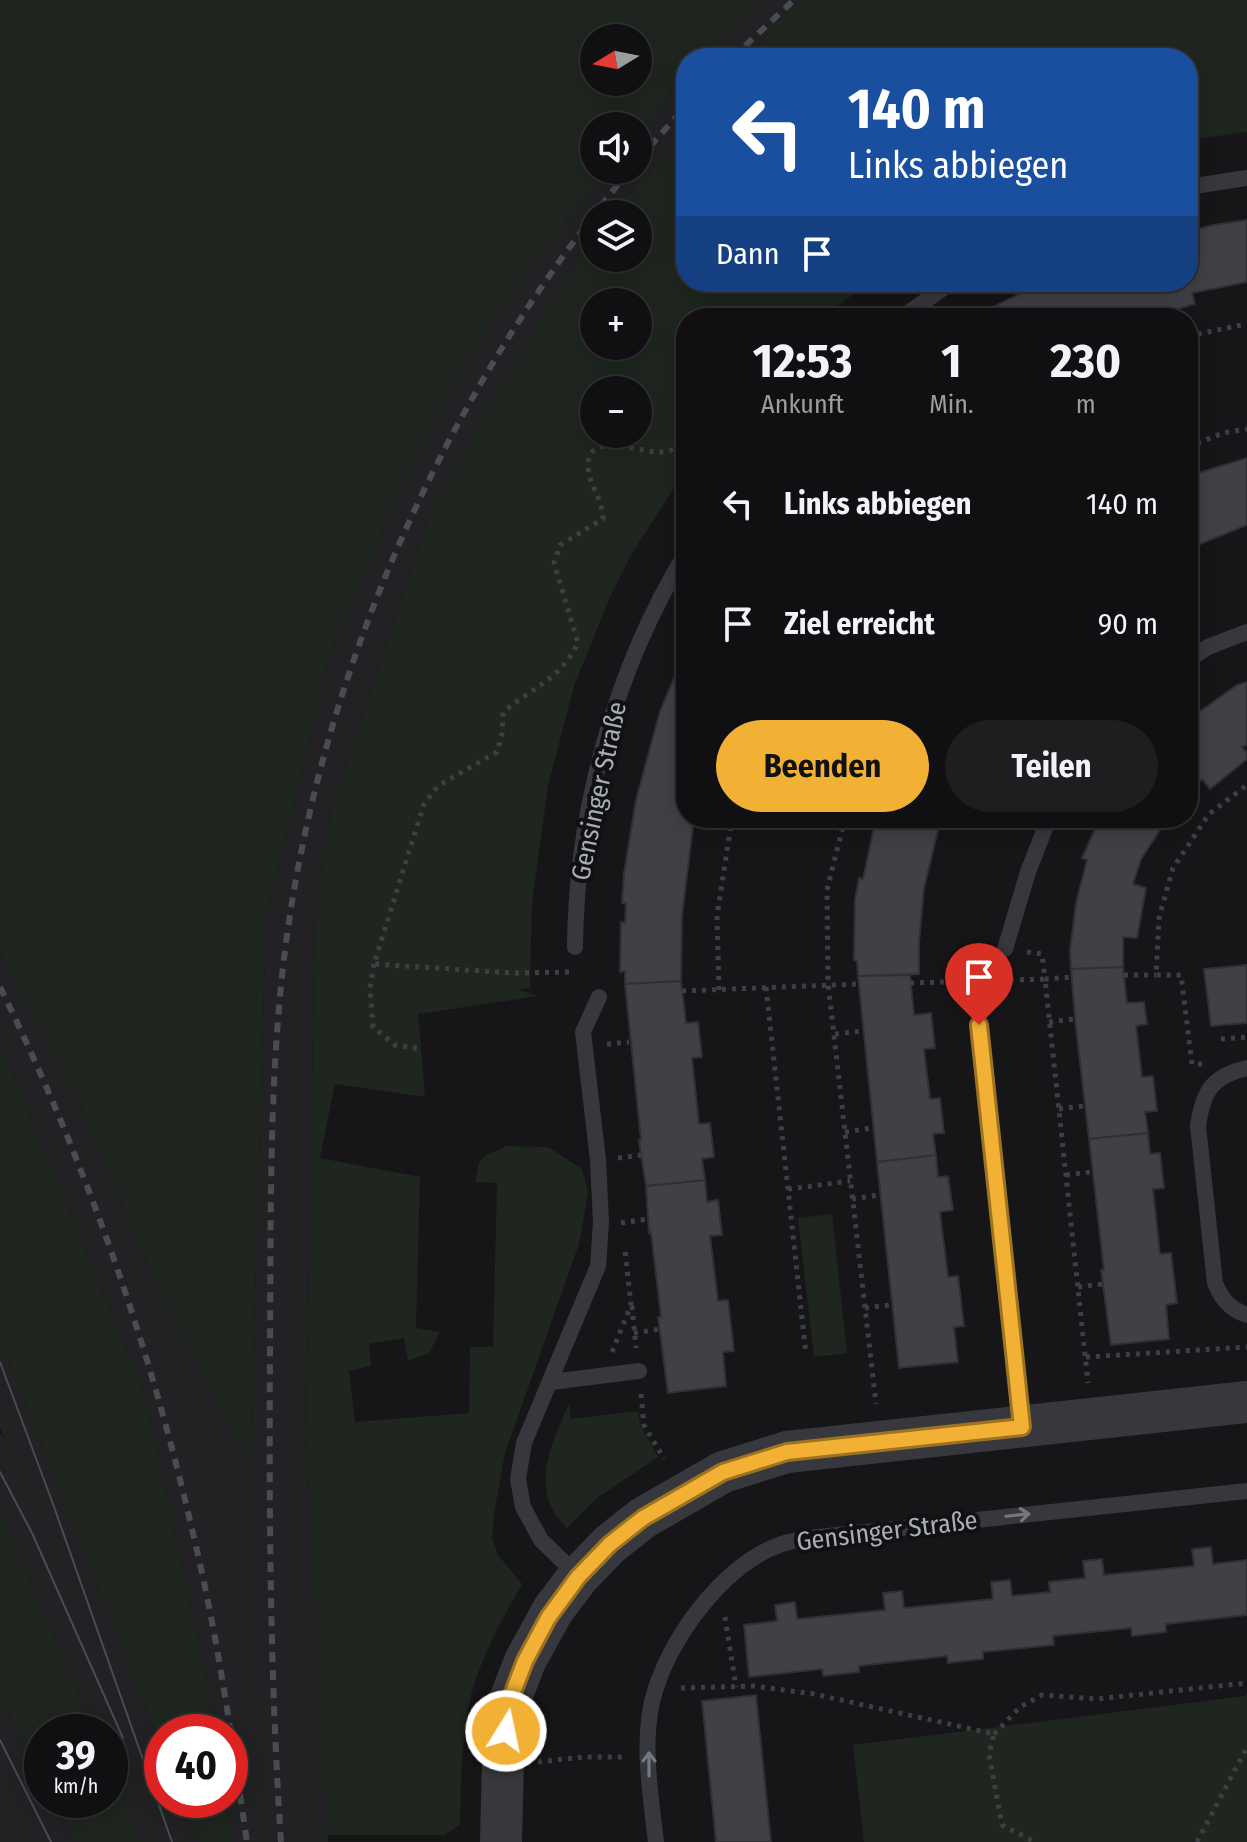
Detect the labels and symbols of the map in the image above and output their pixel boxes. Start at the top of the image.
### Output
north arrow [580,24,652,96]
street label: Gensinger Straße [565,699,633,883]
pin [945,943,1013,1025]
street label: Gensinger Straße [795,1505,979,1557]
one-way arrow [1004,1508,1031,1523]
position arrow [464,1689,548,1773]
speed limit sign: 40 [144,1714,248,1818]
one-way arrow [641,1751,657,1778]

